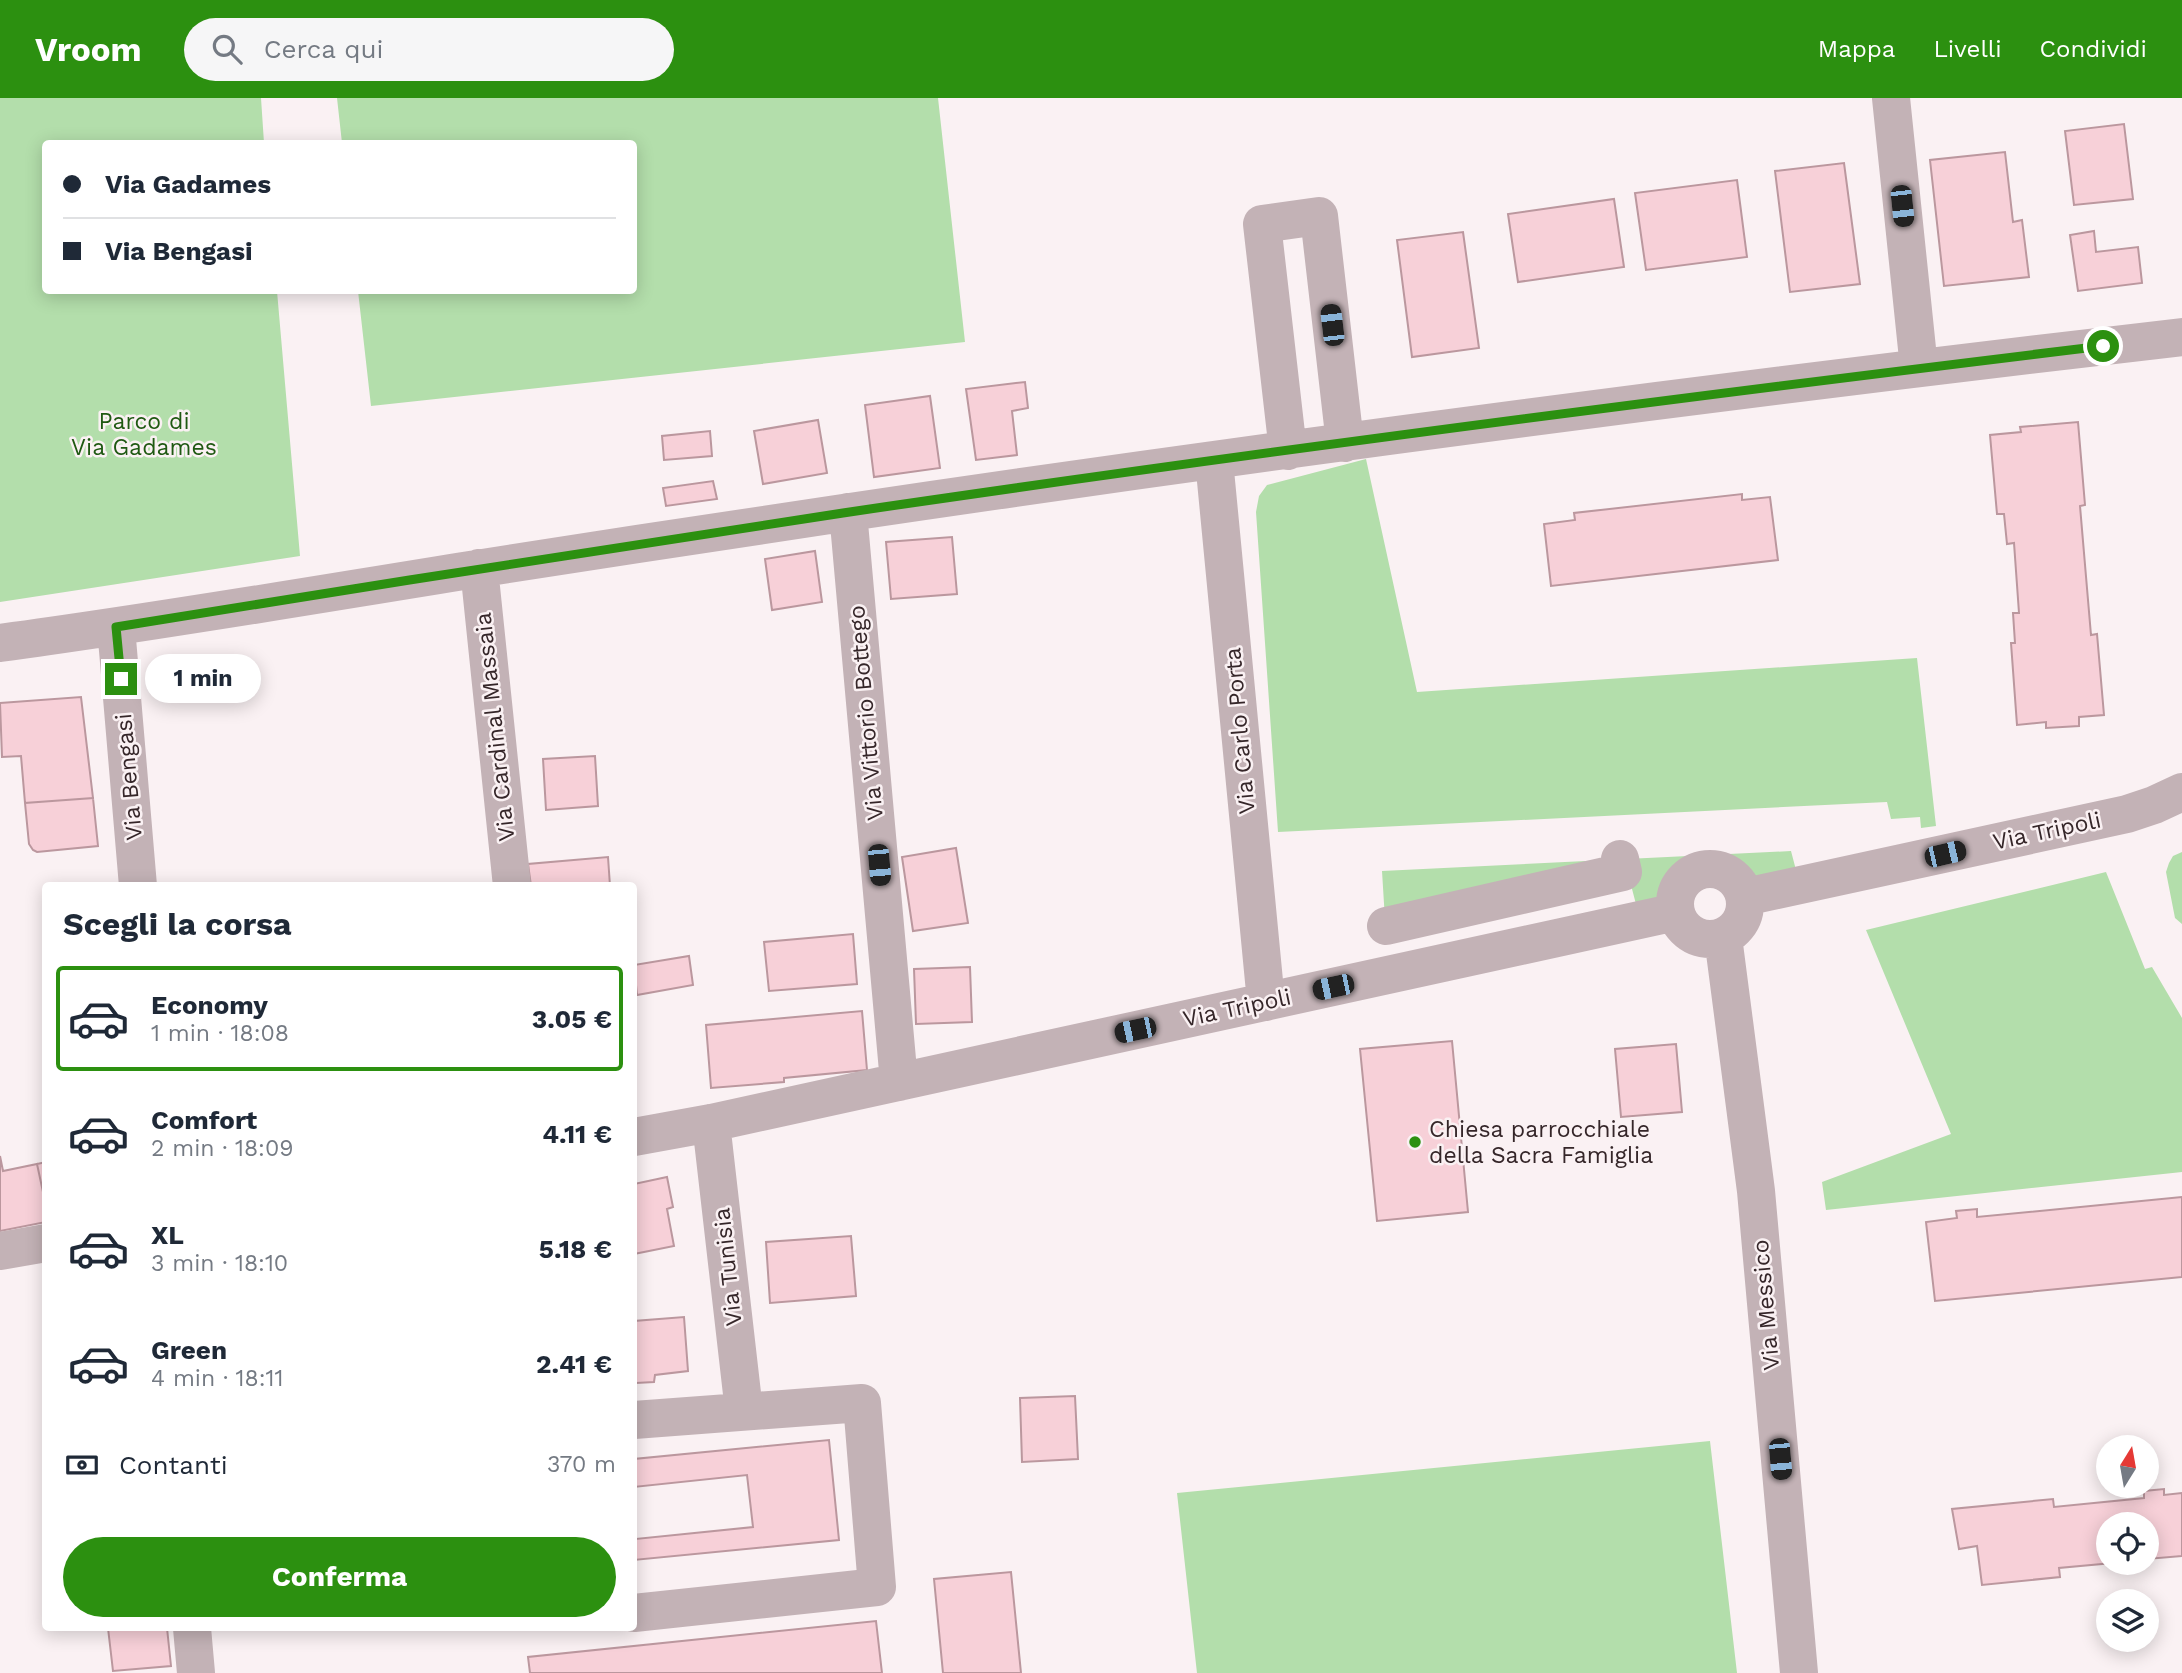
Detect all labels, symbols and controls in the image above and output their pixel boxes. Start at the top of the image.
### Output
search box [184,18,674,81]
text: Vroom [35,30,142,69]
icon: search [208,30,246,68]
text: Cerca qui [264,34,384,64]
text: Mappa [1818,35,1895,63]
text: Livelli [1933,35,2002,63]
text: Condividi [2040,35,2147,63]
text: Via Gadames [105,169,271,199]
car [1890,184,1915,228]
text: Via Bengasi [105,236,253,266]
car [1320,303,1345,347]
route start [2087,330,2119,362]
park label: Parco di Via Gadames [71,408,217,461]
street label: Via Vittorio Bottego [843,604,889,822]
street label: Via Cardinal Massaia [470,611,520,843]
street label: Via Carlo Porta [1219,647,1261,815]
callout: 1 min [146,654,261,704]
route end [105,663,137,695]
text: 1 min [173,665,233,692]
street label: Via Bengasi [110,712,148,842]
street label: Via Tripoli [1990,806,2104,856]
car [1923,839,1968,869]
car [867,843,892,887]
text: Scegli la corsa [63,905,292,943]
car [1311,972,1356,1002]
street label: Via Tripoli [1180,983,1294,1033]
icon: car [67,987,130,1050]
text: Economy [151,990,268,1020]
text: 3.05 € [532,1004,612,1034]
car [1113,1015,1158,1045]
text: 1 min · 18:08 [151,1020,289,1047]
icon: car [67,1102,130,1165]
text: Comfort [151,1105,257,1135]
place label: Chiesa parrocchiale della Sacra Famiglia [1429,1116,1653,1169]
text: 4.11 € [542,1119,612,1149]
marker: Chiesa parrocchiale della Sacra Famiglia [1407,1134,1423,1150]
text: 2 min · 18:09 [151,1135,293,1162]
street label: Via Tunisia [708,1206,748,1328]
icon: car [67,1217,130,1280]
text: XL [151,1220,184,1250]
text: 5.18 € [539,1234,612,1264]
street label: Via Messico [1747,1239,1785,1371]
text: 3 min · 18:10 [151,1250,288,1277]
icon: car [67,1332,130,1395]
text: Green [151,1335,227,1365]
text: 2.41 € [536,1349,612,1379]
text: 4 min · 18:11 [151,1365,283,1392]
north arrow [2096,1435,2160,1498]
map controls [2096,1435,2159,1652]
car [1768,1437,1793,1481]
icon: cash [63,1446,101,1484]
text: Contanti [119,1450,228,1480]
text: 370 m [547,1451,616,1478]
button: locate [2096,1512,2159,1575]
button: Conferma [63,1537,616,1617]
button: layers [2096,1589,2159,1652]

